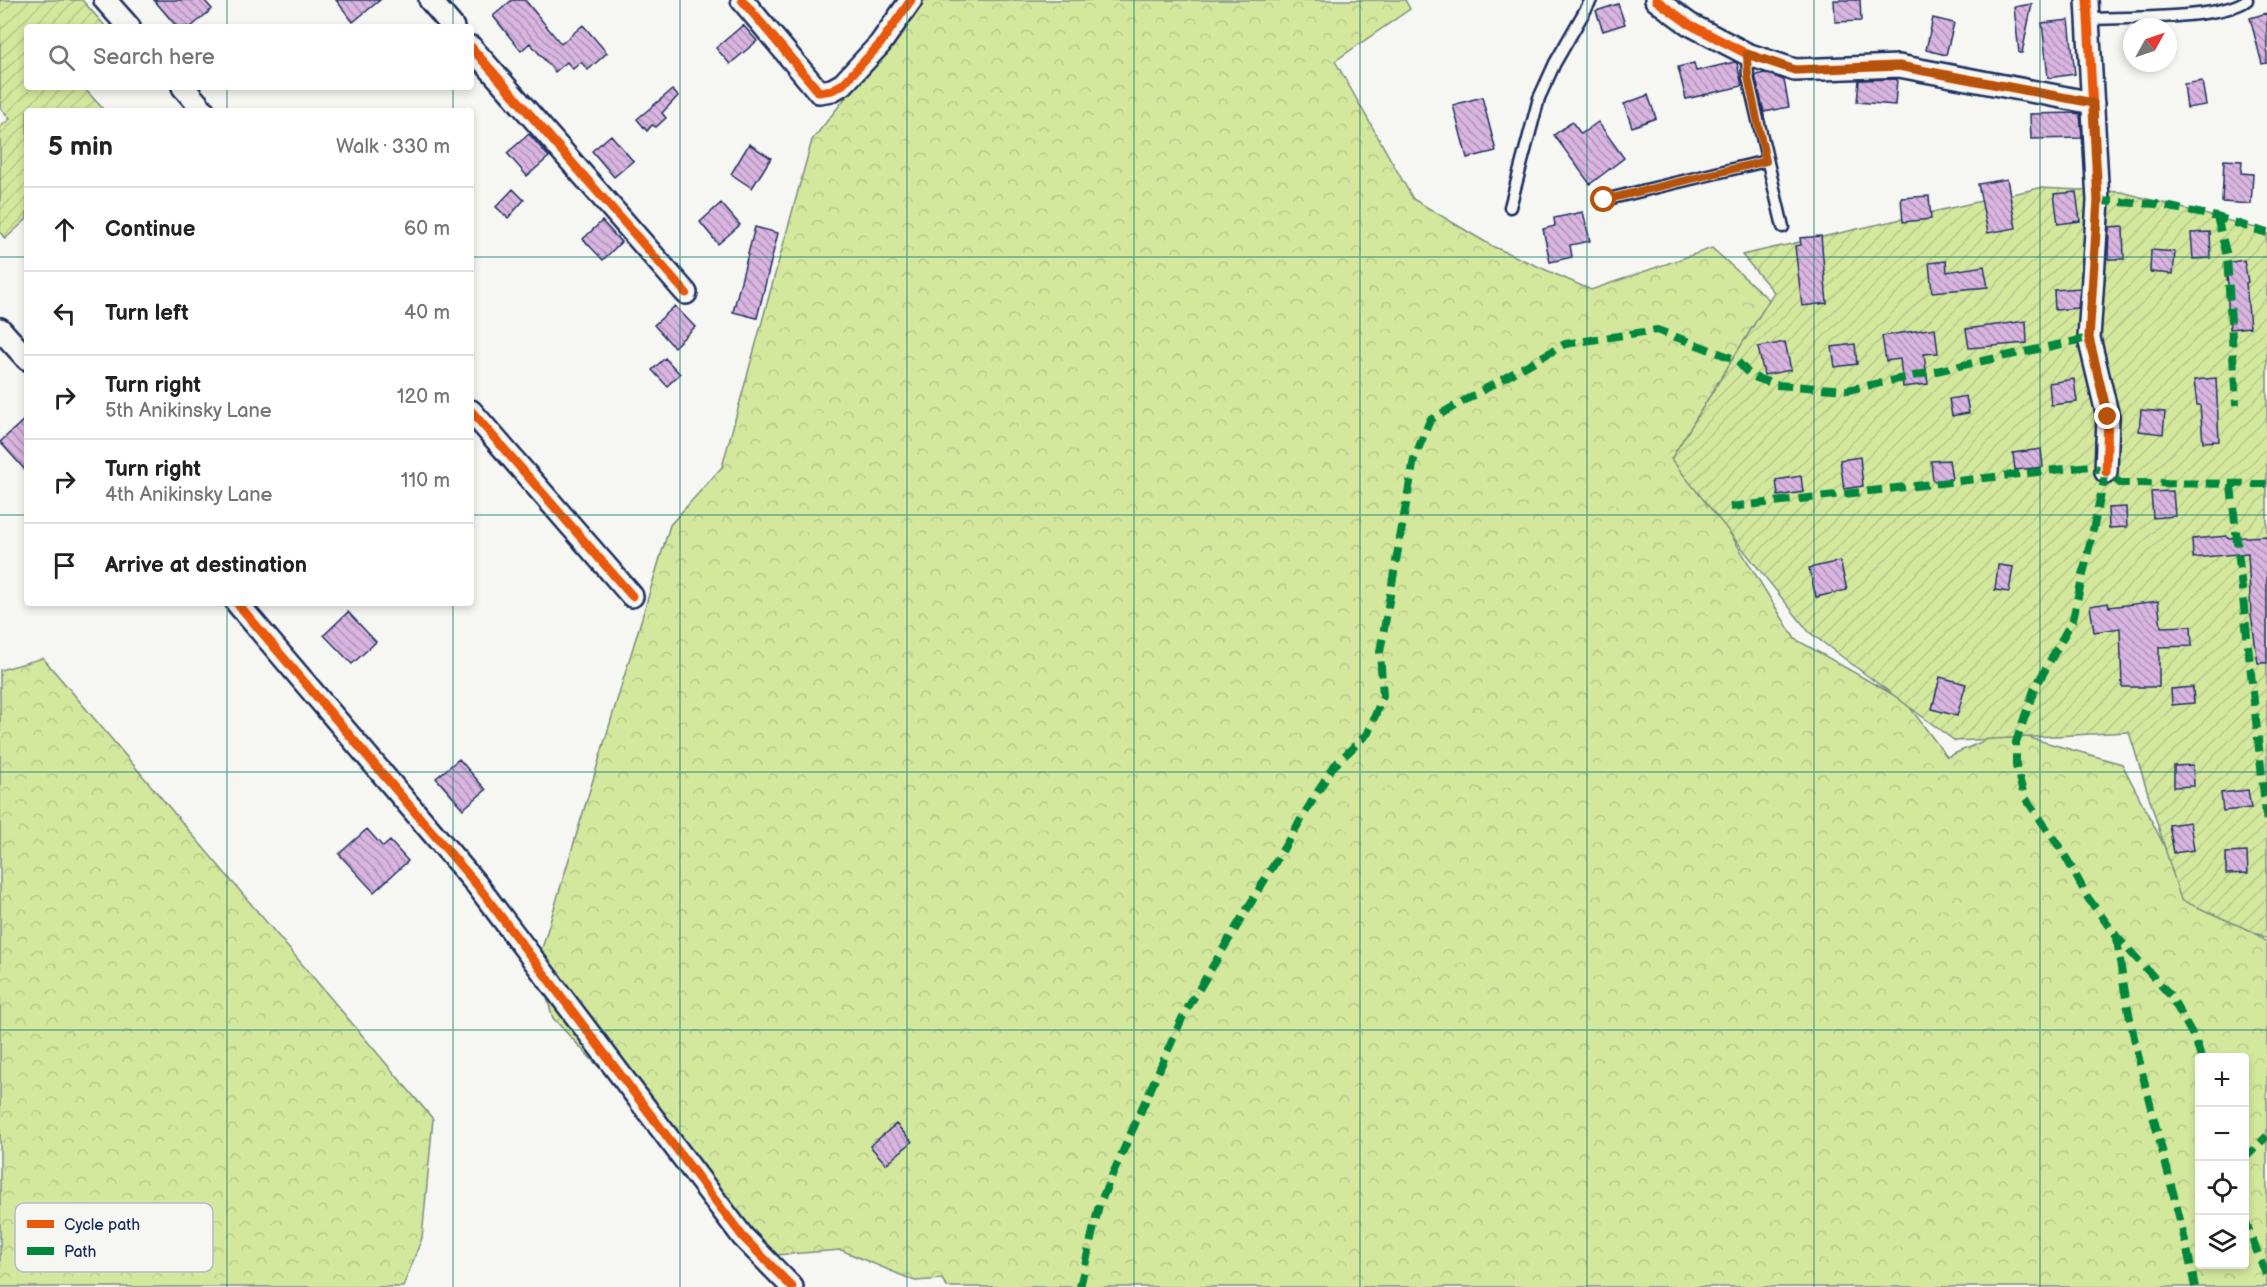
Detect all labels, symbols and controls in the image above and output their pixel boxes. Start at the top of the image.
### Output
north arrow [2123,18,2177,72]
search box [24,24,474,90]
icon: search [45,41,78,74]
text: Search here [93,44,215,71]
text: 5 min [48,132,113,163]
text: Walk · 330 m [336,135,450,159]
route start [1590,186,1616,212]
icon: ahead [48,213,81,246]
text: Continue [105,216,195,243]
text: 60 m [404,217,450,241]
icon: left [48,297,81,330]
text: Turn left [105,300,189,327]
text: 40 m [404,301,450,325]
text: Turn right [105,372,201,399]
icon: right [48,381,81,414]
text: 120 m [397,385,450,409]
text: 5th Anikinsky Lane [105,399,272,423]
route end [2094,403,2120,429]
text: Turn right [105,456,201,483]
icon: right [48,465,81,498]
text: 110 m [401,469,450,493]
text: 4th Anikinsky Lane [105,483,272,507]
icon: arrive [48,549,81,582]
text: Arrive at destination [105,552,307,579]
map controls [2195,1053,2249,1269]
button: + [2195,1053,2249,1107]
button: − [2195,1107,2249,1161]
button: locate [2195,1161,2249,1215]
legend [15,1203,213,1272]
button: layers [2195,1215,2249,1269]
text: Cycle path [64,1216,140,1235]
text: Path [64,1243,96,1262]

